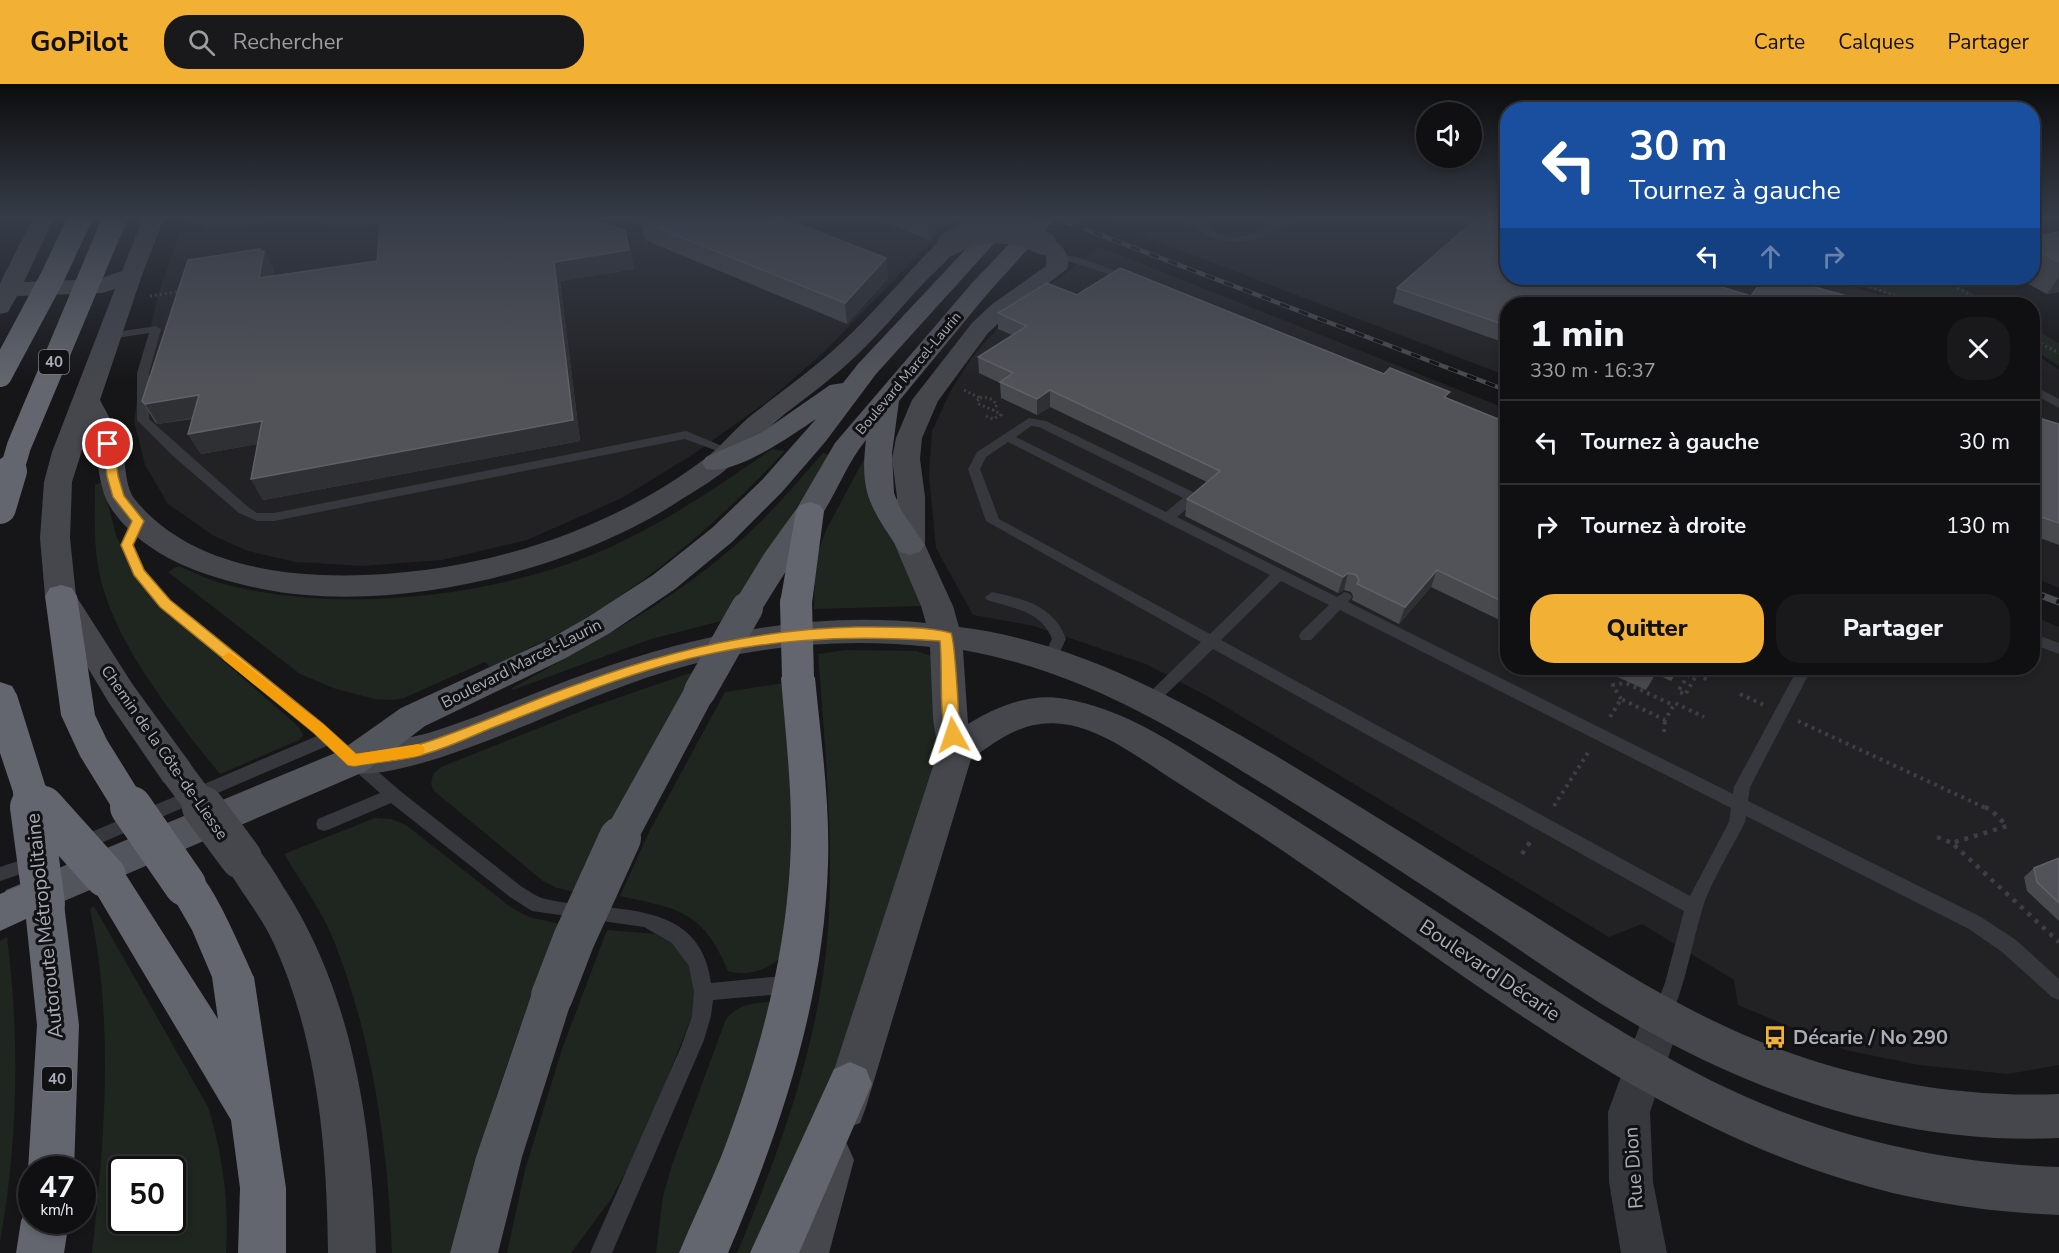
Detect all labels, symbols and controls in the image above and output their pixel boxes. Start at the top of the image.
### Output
search box [164,15,584,69]
text: GoPilot [30,23,128,61]
icon: search [185,26,218,59]
text: Rechercher [233,27,343,57]
text: Carte [1754,28,1805,56]
text: Calques [1838,28,1915,56]
text: Partager [1948,28,2029,56]
map controls [1416,102,1482,168]
button: sound [1416,102,1482,168]
text: 30 m [1629,118,1728,175]
icon: left [1530,126,1608,204]
text: Tournez à gauche [1629,172,1841,209]
icon: left [1691,240,1724,273]
icon: ahead [1754,240,1787,273]
icon: right [1817,240,1850,273]
street label: Boulevard Marcel-Laurin [851,308,965,439]
text: 1 min [1530,310,1625,359]
button: close [1947,317,2010,380]
road number: 40 [39,350,69,374]
text: 330 m · 16:37 [1530,357,1656,384]
pin [82,418,133,469]
icon: left [1530,426,1563,459]
icon: arrive [91,427,124,460]
text: Tournez à gauche [1581,427,1759,457]
text: 30 m [1959,427,2010,457]
icon: right [1530,510,1563,543]
text: Tournez à droite [1581,511,1746,541]
text: 130 m [1946,511,2010,541]
button: Quitter [1530,594,1764,663]
button: Partager [1776,594,2010,663]
street label: Boulevard Marcel-Laurin [438,614,605,714]
street label: Chemin de la Côte-de-Liesse [95,661,233,844]
position arrow [921,703,985,767]
street label: Autoroute Métropolitaine [19,812,70,1040]
street label: Boulevard Décarie [1414,913,1565,1028]
bus stop icon: Décarie / No 290 [1762,1024,1788,1050]
place label: Décarie / No 290 [1793,1024,1948,1051]
road number: 40 [42,1067,72,1091]
street label: Rue Dion [1617,1126,1650,1210]
speed limit sign: 50 [108,1156,186,1234]
text: 47 [39,1167,75,1208]
text: km/h [40,1200,74,1220]

